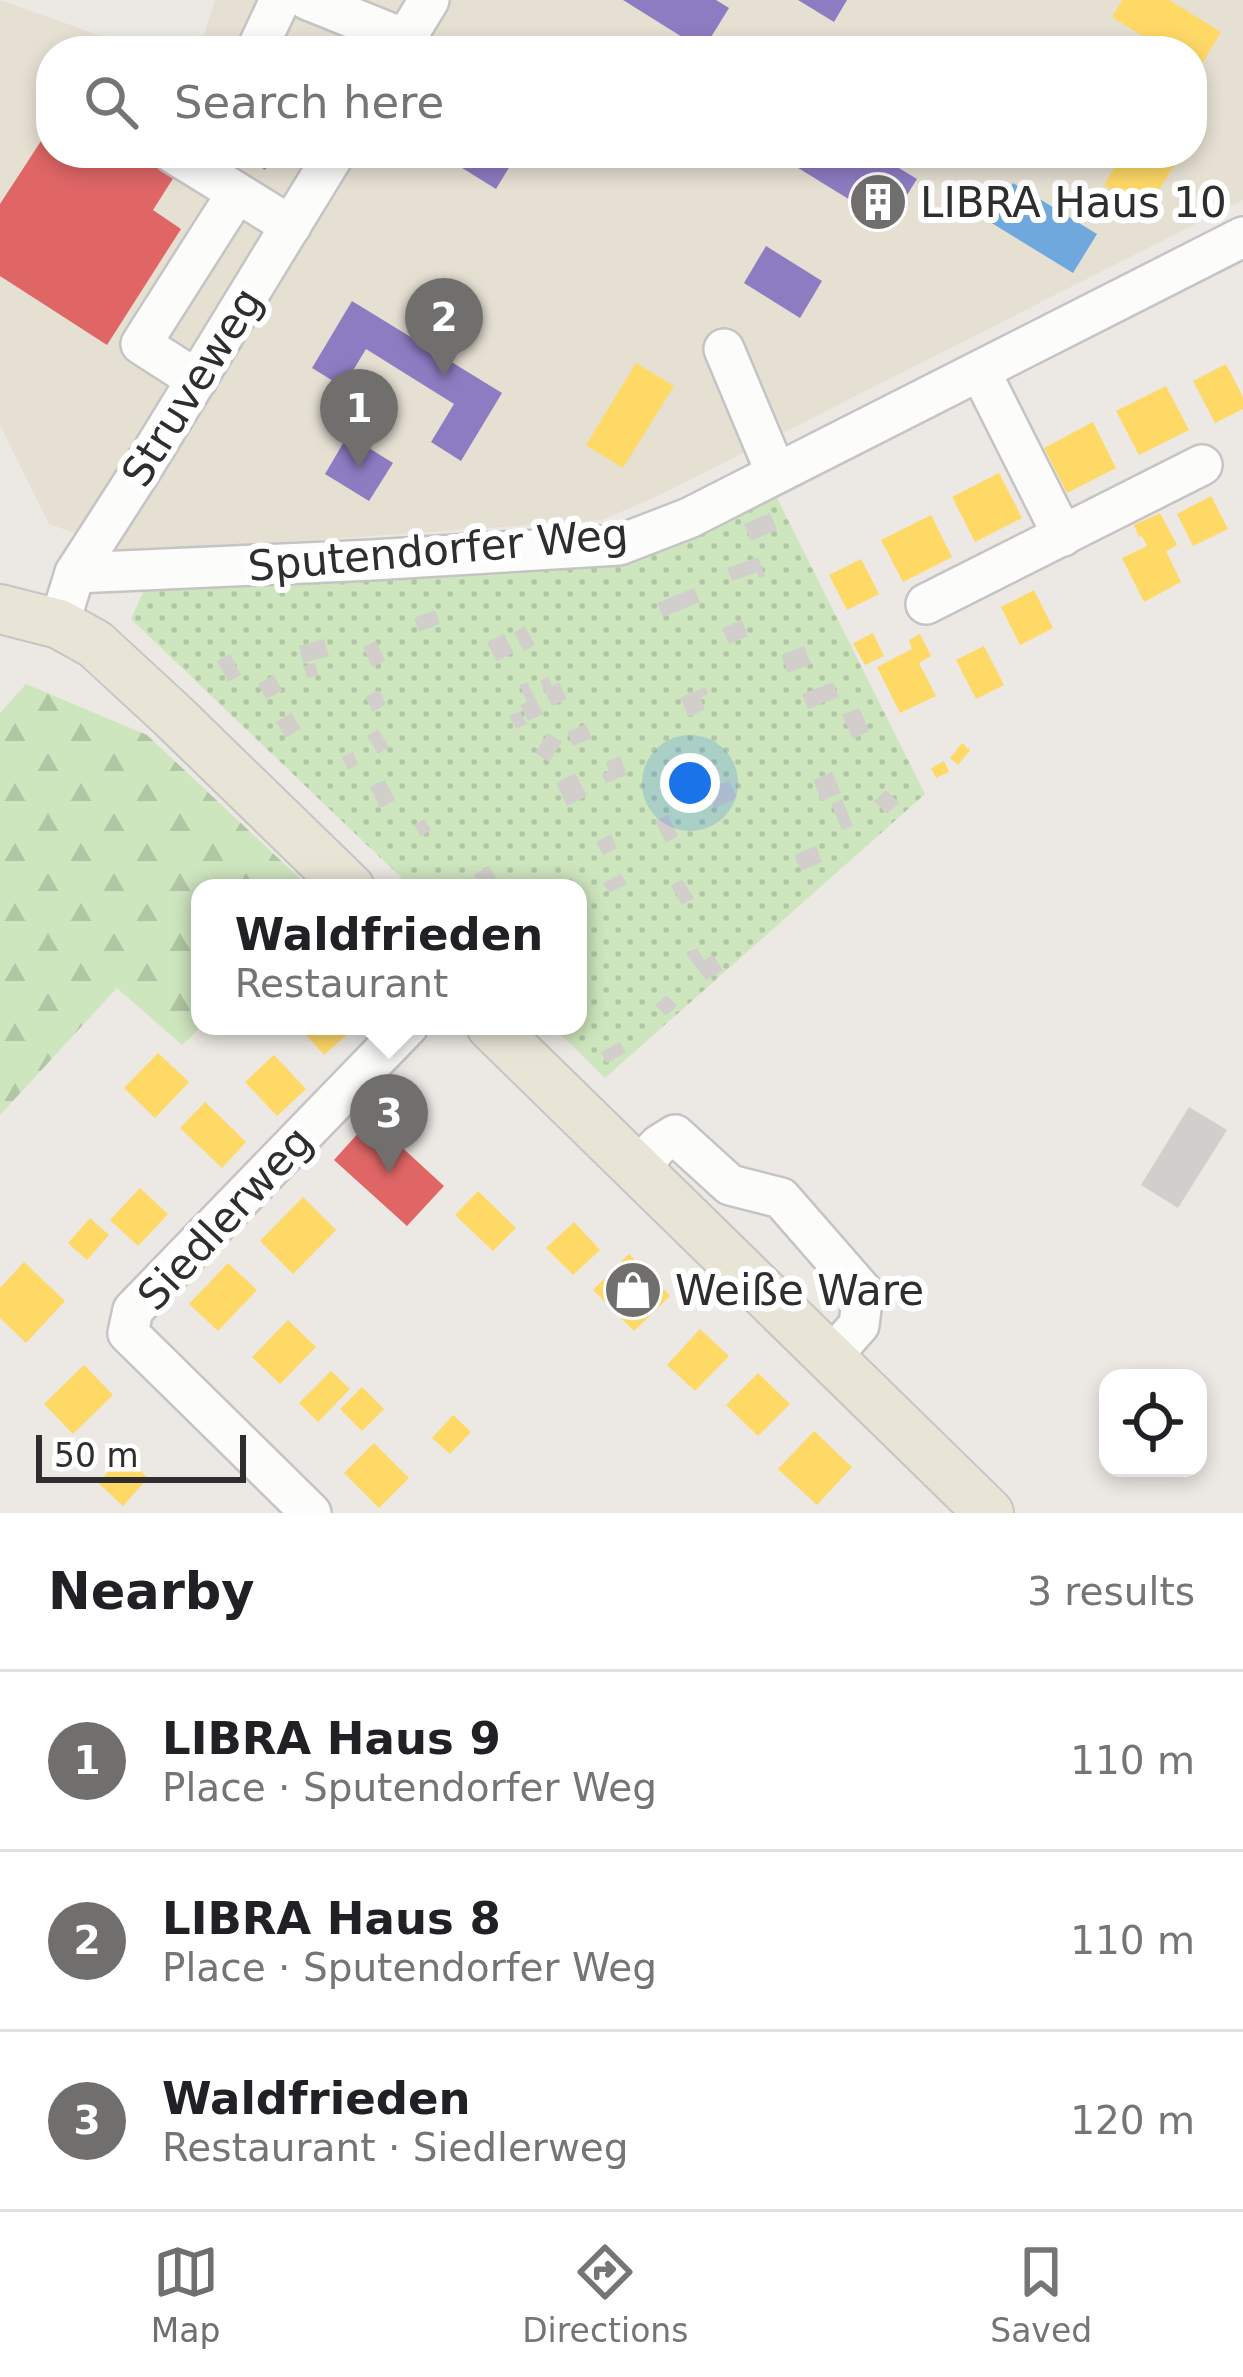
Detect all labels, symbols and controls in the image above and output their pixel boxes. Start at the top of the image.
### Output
search box [36,36,1207,168]
icon: search [78,69,144,135]
text: Search here [174,76,444,129]
building icon: LIBRA Haus 10 [847,171,909,233]
place label: LIBRA Haus 10 [920,178,1227,227]
pin: 2 [405,278,483,377]
street label: Struveweg [112,279,272,495]
pin: 1 [320,369,398,468]
street label: Sputendorfer Weg [246,509,630,591]
your location [660,753,720,813]
popup [191,879,587,1035]
text: Waldfrieden [235,908,543,961]
text: Restaurant [235,961,448,1006]
pin: 3 [350,1074,428,1173]
street label: Siedlerweg [128,1116,322,1320]
shop icon: Weiße Ware [602,1259,664,1321]
place label: Weiße Ware [675,1266,924,1315]
map controls [1099,1369,1207,1477]
button: locate [1099,1369,1207,1477]
scale bar [36,1429,246,1482]
text: 50 m [54,1436,139,1475]
text: Nearby [48,1562,255,1621]
text: 3 results [1027,1569,1195,1614]
text: LIBRA Haus 9 [162,1712,501,1765]
text: 1 [73,1738,101,1783]
text: 110 m [1070,1738,1195,1783]
text: Place · Sputendorfer Weg [162,1765,657,1810]
text: LIBRA Haus 8 [162,1892,501,1945]
text: 2 [73,1918,101,1963]
text: 110 m [1070,1918,1195,1963]
text: Place · Sputendorfer Weg [162,1945,657,1990]
text: Waldfrieden [162,2072,471,2125]
text: 3 [73,2098,101,2143]
text: 120 m [1070,2098,1195,2143]
text: Restaurant · Siedlerweg [162,2125,629,2170]
tab: Map [151,2239,221,2350]
tab: Directions [522,2239,688,2350]
tab: Saved [990,2239,1092,2350]

